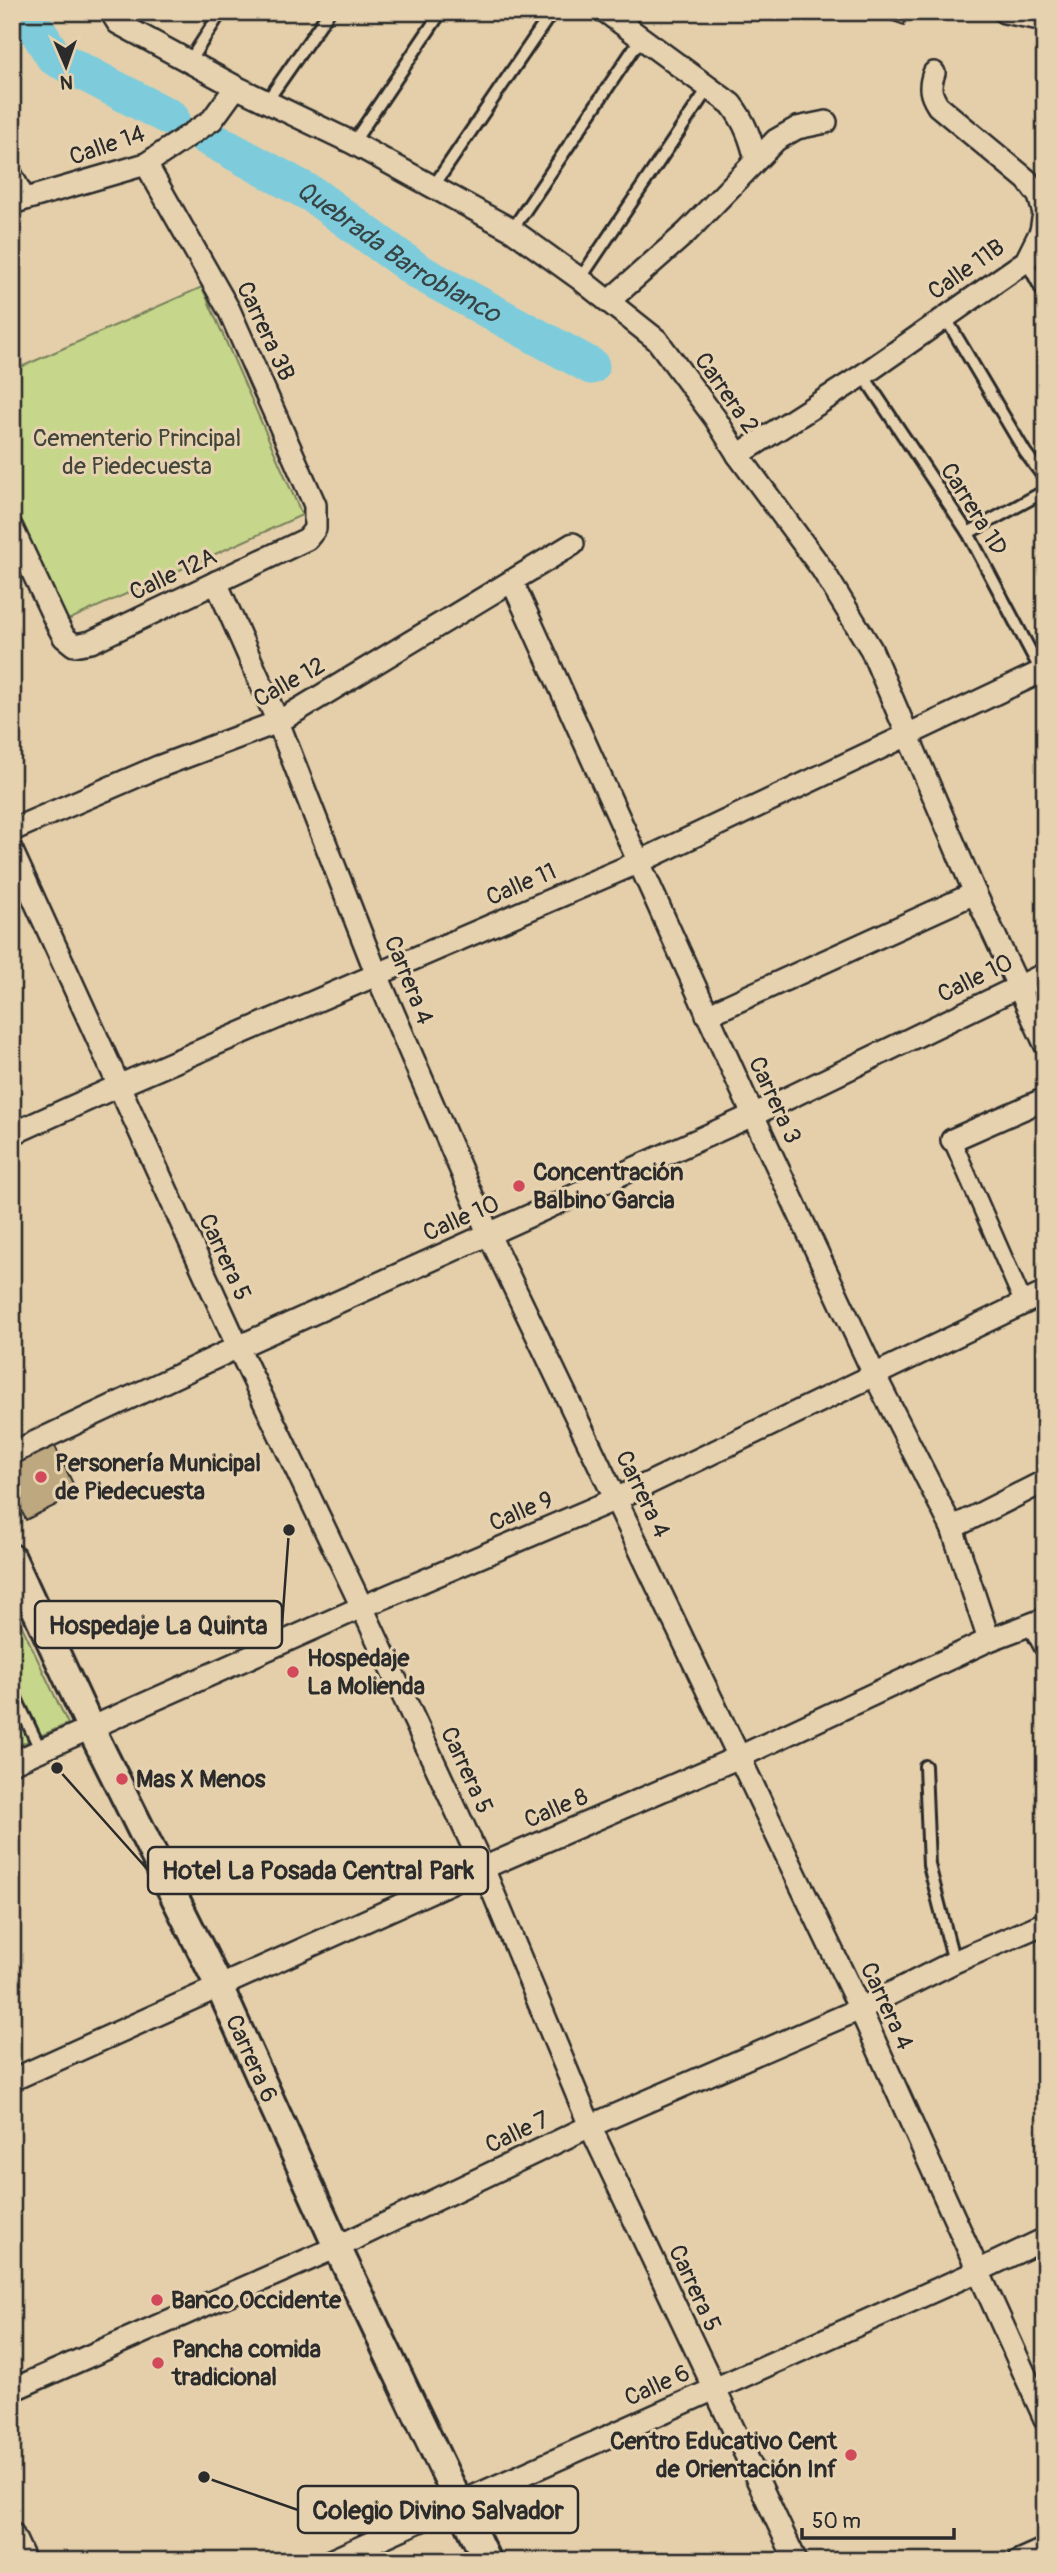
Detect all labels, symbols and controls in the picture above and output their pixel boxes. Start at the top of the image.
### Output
north arrow [32,32,102,102]
text: N [60,70,73,94]
street label: Calle 14 [66,119,149,172]
water label: Quebrada Barroblanco [291,174,508,331]
street label: Calle 11B [922,233,1010,306]
street label: Carrera 3B [230,277,301,386]
street label: Carrera 2 [688,347,765,440]
park label: Cementerio Principal de Piedecuesta [33,424,241,481]
street label: Carrera 1D [934,458,1013,561]
street label: Calle 12A [125,542,221,607]
street label: Calle 12 [248,651,330,714]
street label: Calle 11 [482,857,561,912]
street label: Carrera 4 [378,931,439,1029]
street label: Calle 10 [933,948,1018,1009]
street label: Carrera 3 [742,1052,807,1148]
place label: Concentración Balbino Garcia [533,1158,684,1215]
marker: Concentración Balbino Garcia [511,1178,527,1194]
street label: Calle 10 [419,1189,504,1248]
street label: Carrera 5 [192,1209,257,1305]
street label: Carrera 4 [609,1446,676,1543]
place label: Personería Municipal de Piedecuesta [55,1449,261,1506]
marker: Personería Municipal de Piedecuesta [33,1469,49,1485]
street label: Calle 9 [485,1485,558,1538]
callout: Hospedaje La Quinta [35,1601,282,1648]
text: Hospedaje La Quinta [48,1610,268,1642]
place label: Hospedaje La Molienda [307,1644,425,1701]
marker: Hospedaje La Molienda [285,1664,301,1680]
street label: Carrera 5 [434,1722,499,1818]
place label: Mas X Menos [136,1765,266,1794]
marker: Mas X Menos [114,1771,130,1787]
street label: Calle 8 [520,1782,592,1835]
callout: Hotel La Posada Central Park [148,1847,488,1894]
text: Hotel La Posada Central Park [162,1855,475,1887]
street label: Carrera 4 [854,1958,919,2055]
street label: Carrera 6 [219,2010,284,2107]
street label: Calle 7 [481,2105,554,2160]
street label: Carrera 5 [662,2240,727,2336]
place label: Banco Occidente [171,2286,342,2315]
marker: Banco Occidente [149,2292,165,2308]
place label: Pancha comida tradicional [171,2335,321,2392]
marker: Pancha comida tradicional [150,2355,166,2371]
street label: Calle 6 [620,2358,694,2413]
place label: Centro Educativo Cent de Orientación Inf [610,2427,838,2484]
marker: Centro Educativo Cent de Orientación Inf [843,2447,859,2463]
callout: Colegio Divino Salvador [298,2486,578,2533]
text: Colegio Divino Salvador [312,2495,565,2527]
scale bar [802,2496,954,2540]
text: 50 m [812,2508,861,2535]

